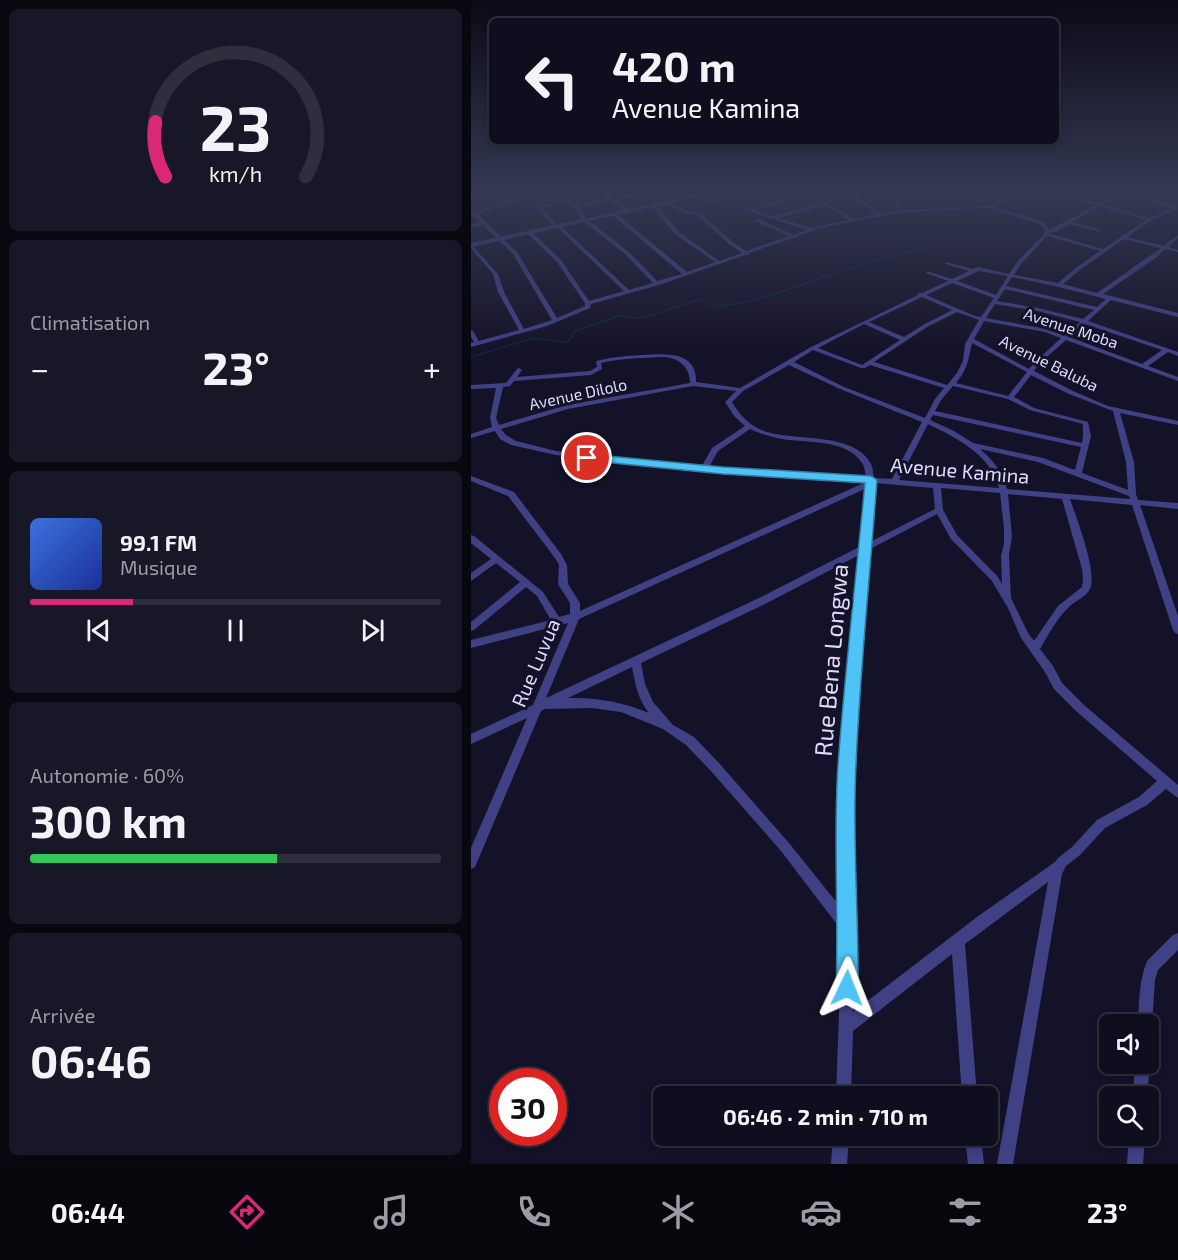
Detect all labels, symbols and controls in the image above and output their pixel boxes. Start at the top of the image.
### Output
text: 420 m [612,40,736,90]
icon: left [513,42,591,120]
text: 23 [200,89,271,164]
text: Avenue Kamina [612,91,800,123]
text: km/h [209,161,262,186]
street label: Avenue Moba [1022,303,1121,352]
text: Climatisation [30,310,150,334]
street label: Avenue Baluba [997,330,1102,395]
text: 23° [202,340,270,394]
text: − [30,348,49,388]
text: + [423,348,441,388]
street label: Avenue Dilolo [527,374,629,413]
pin [561,432,612,483]
icon: arrive [570,441,603,474]
street label: Avenue Kamina [890,452,1031,488]
text: 99.1 FM [120,529,197,555]
text: Musique [120,555,198,579]
street label: Rue Bena Longwa [808,562,853,757]
icon: previous [82,614,115,647]
icon: pause [219,614,252,647]
icon: next [356,614,389,647]
street label: Rue Luvua [506,615,564,710]
text: Autonomie · 60% [30,763,184,787]
text: 300 km [30,793,187,847]
position arrow [815,956,879,1020]
text: Arrivée [30,1003,95,1027]
map controls [1099,1014,1159,1146]
button: sound [1099,1014,1159,1074]
text: 06:46 [30,1033,152,1087]
speed limit sign: 30 [489,1068,567,1146]
button: search [1099,1086,1159,1146]
text: 06:46 · 2 min · 710 m [723,1103,928,1129]
icon: directions [226,1191,268,1233]
icon: music [370,1191,412,1233]
icon: phone [513,1191,555,1233]
icon: climate [657,1191,699,1233]
icon: car [800,1191,842,1233]
icon: filters [944,1191,986,1233]
text: 06:44 [51,1196,125,1228]
text: 23° [1087,1196,1127,1228]

